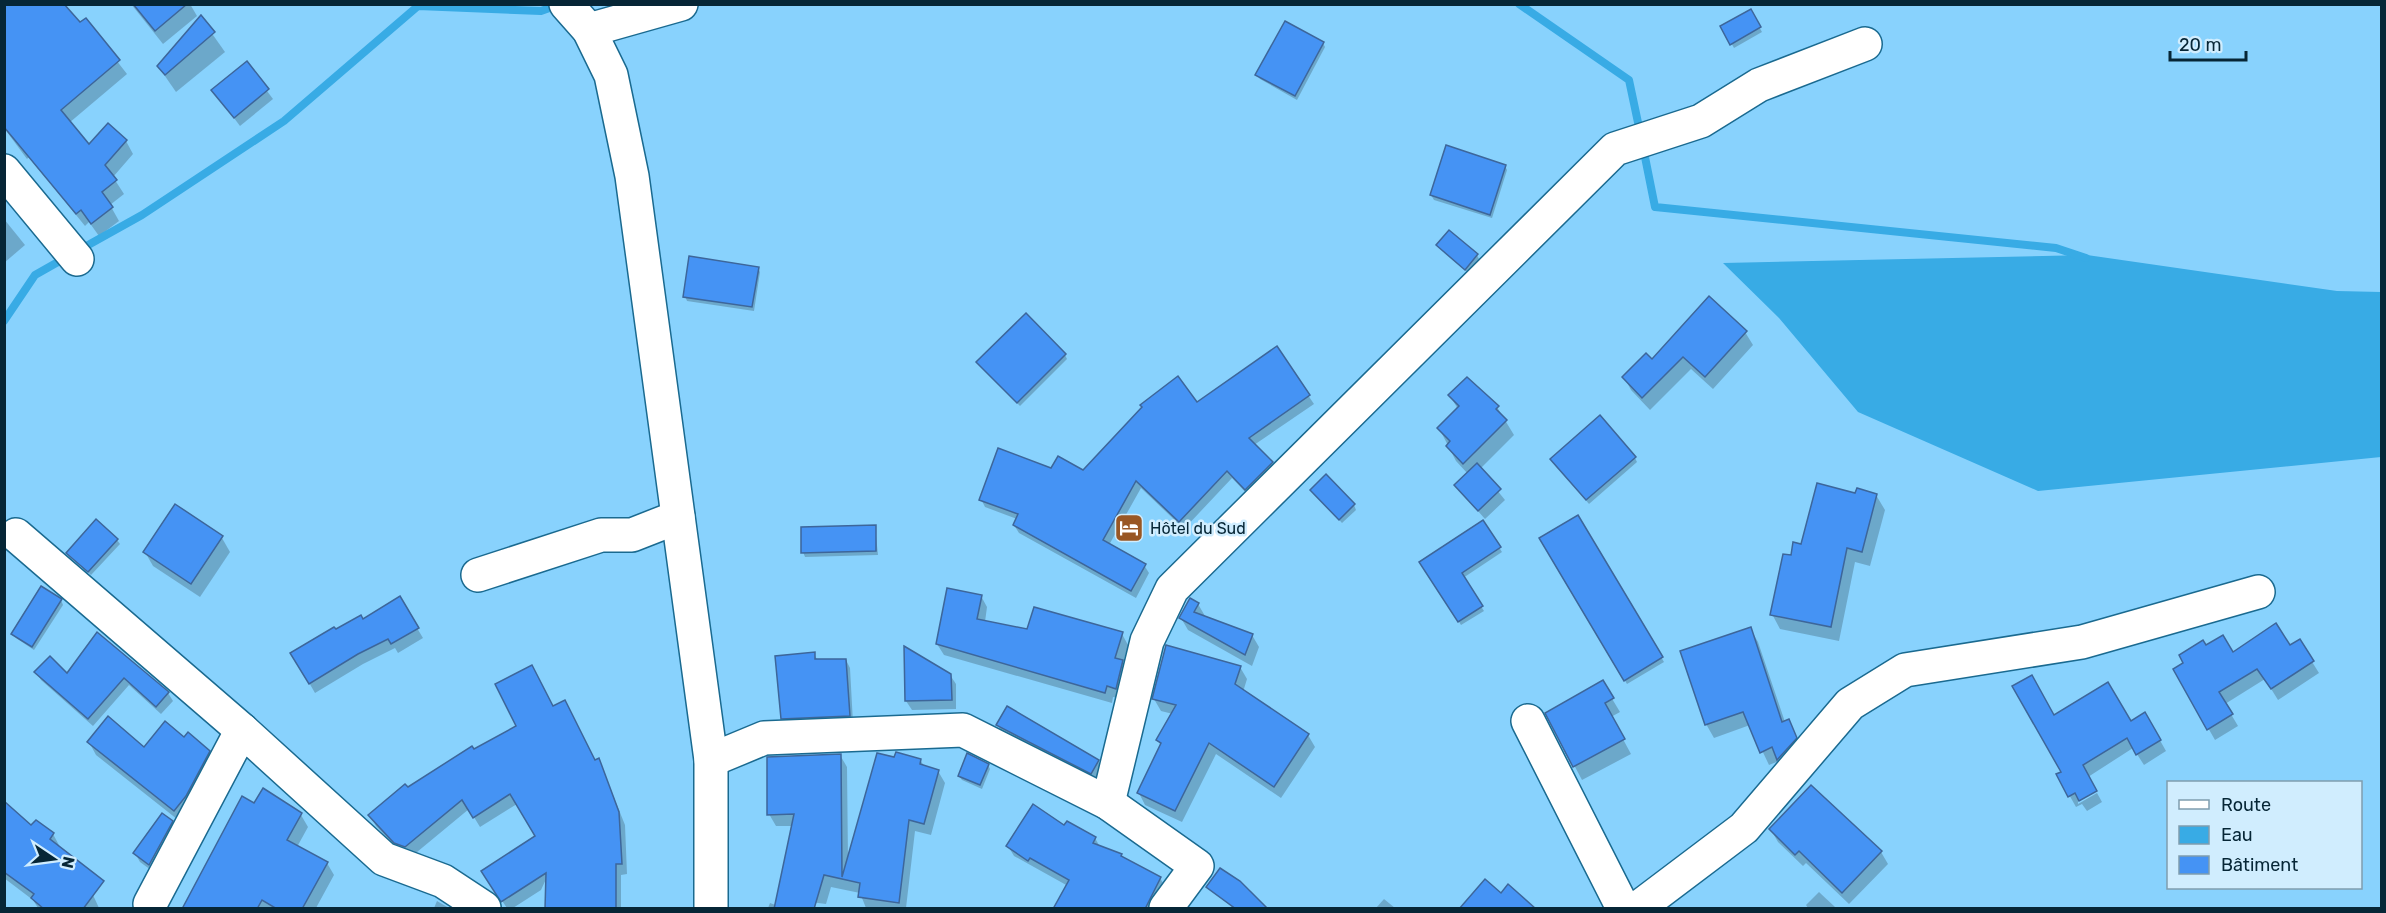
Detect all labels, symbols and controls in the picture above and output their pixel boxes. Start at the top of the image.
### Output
scale bar [2170,24,2246,62]
text: 20 m [2179,34,2221,56]
hotel icon: Hôtel du Sud [1113,512,1145,544]
place label: Hôtel du Sud [1150,519,1246,538]
legend [2167,781,2362,889]
text: Route [2221,794,2271,816]
text: Eau [2221,824,2253,846]
north arrow [24,829,84,889]
text: Bâtiment [2221,854,2298,876]
text: N [58,855,79,870]

